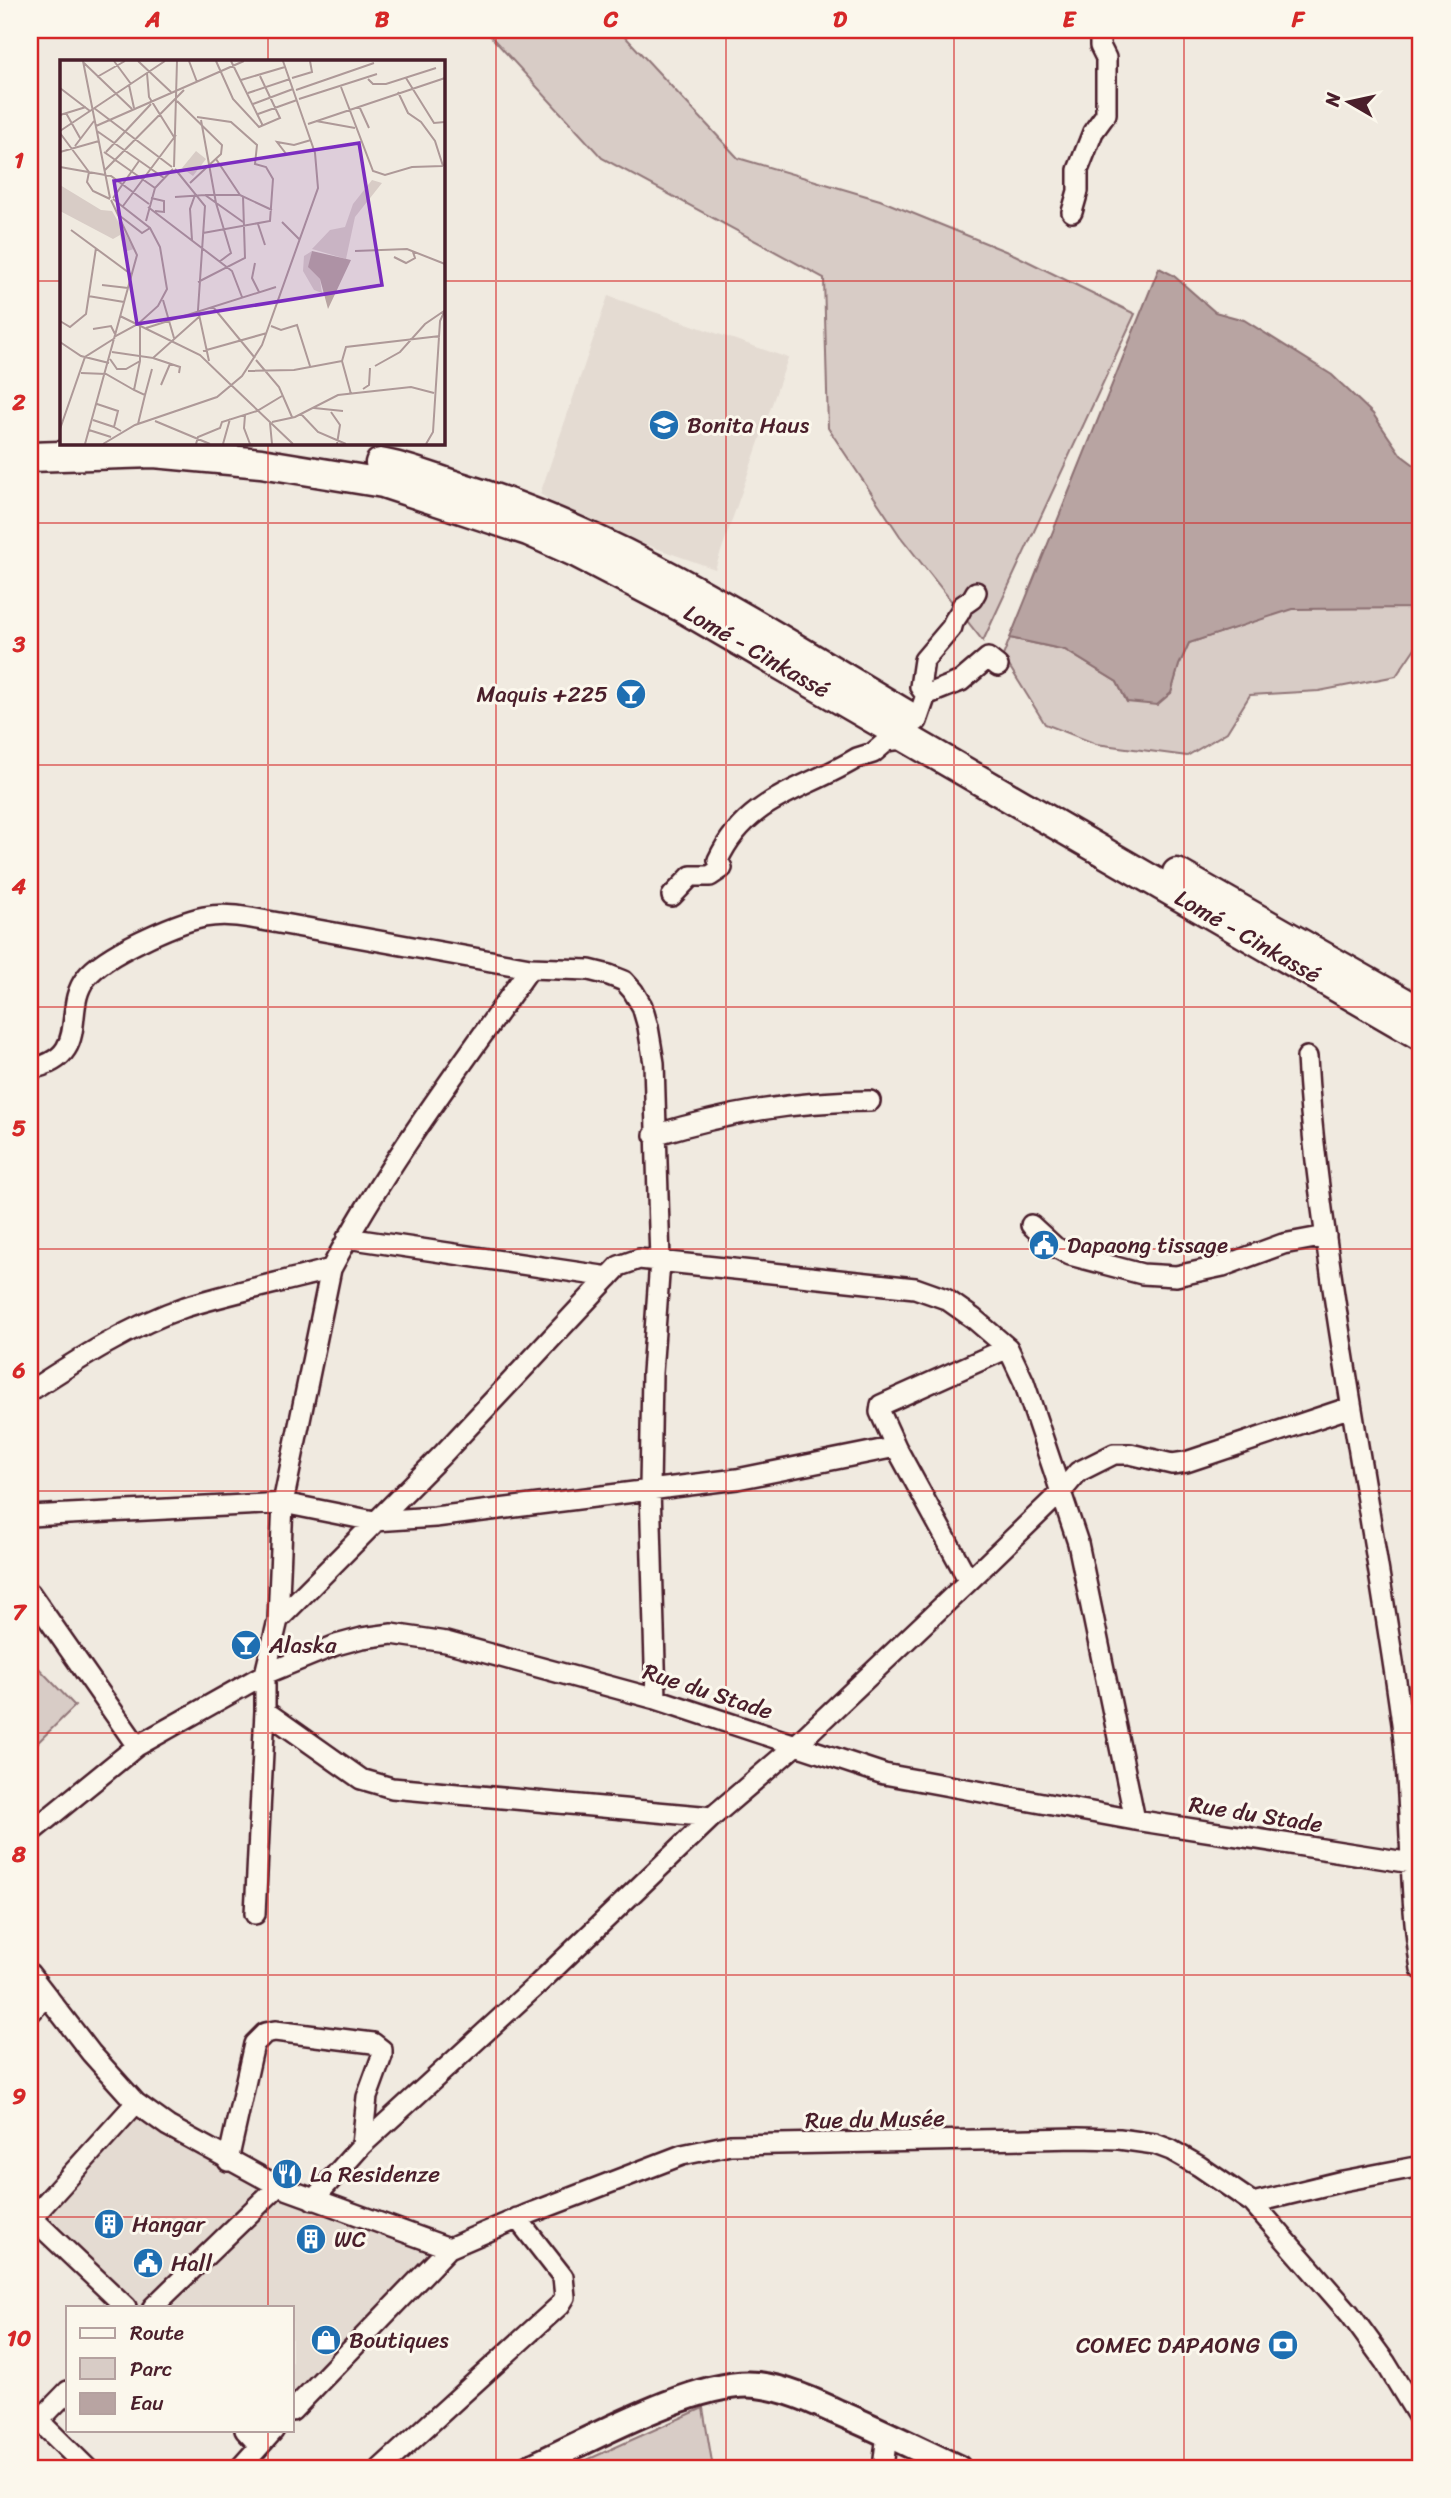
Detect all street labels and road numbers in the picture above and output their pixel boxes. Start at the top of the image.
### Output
street label: Lomé - Cinkassé [676,593,838,710]
street label: Lomé - Cinkassé [1167,878,1329,995]
street label: Rue du Stade [638,1651,778,1732]
street label: Rue du Stade [1186,1784,1326,1845]
street label: Rue du Musée [805,2098,945,2141]

